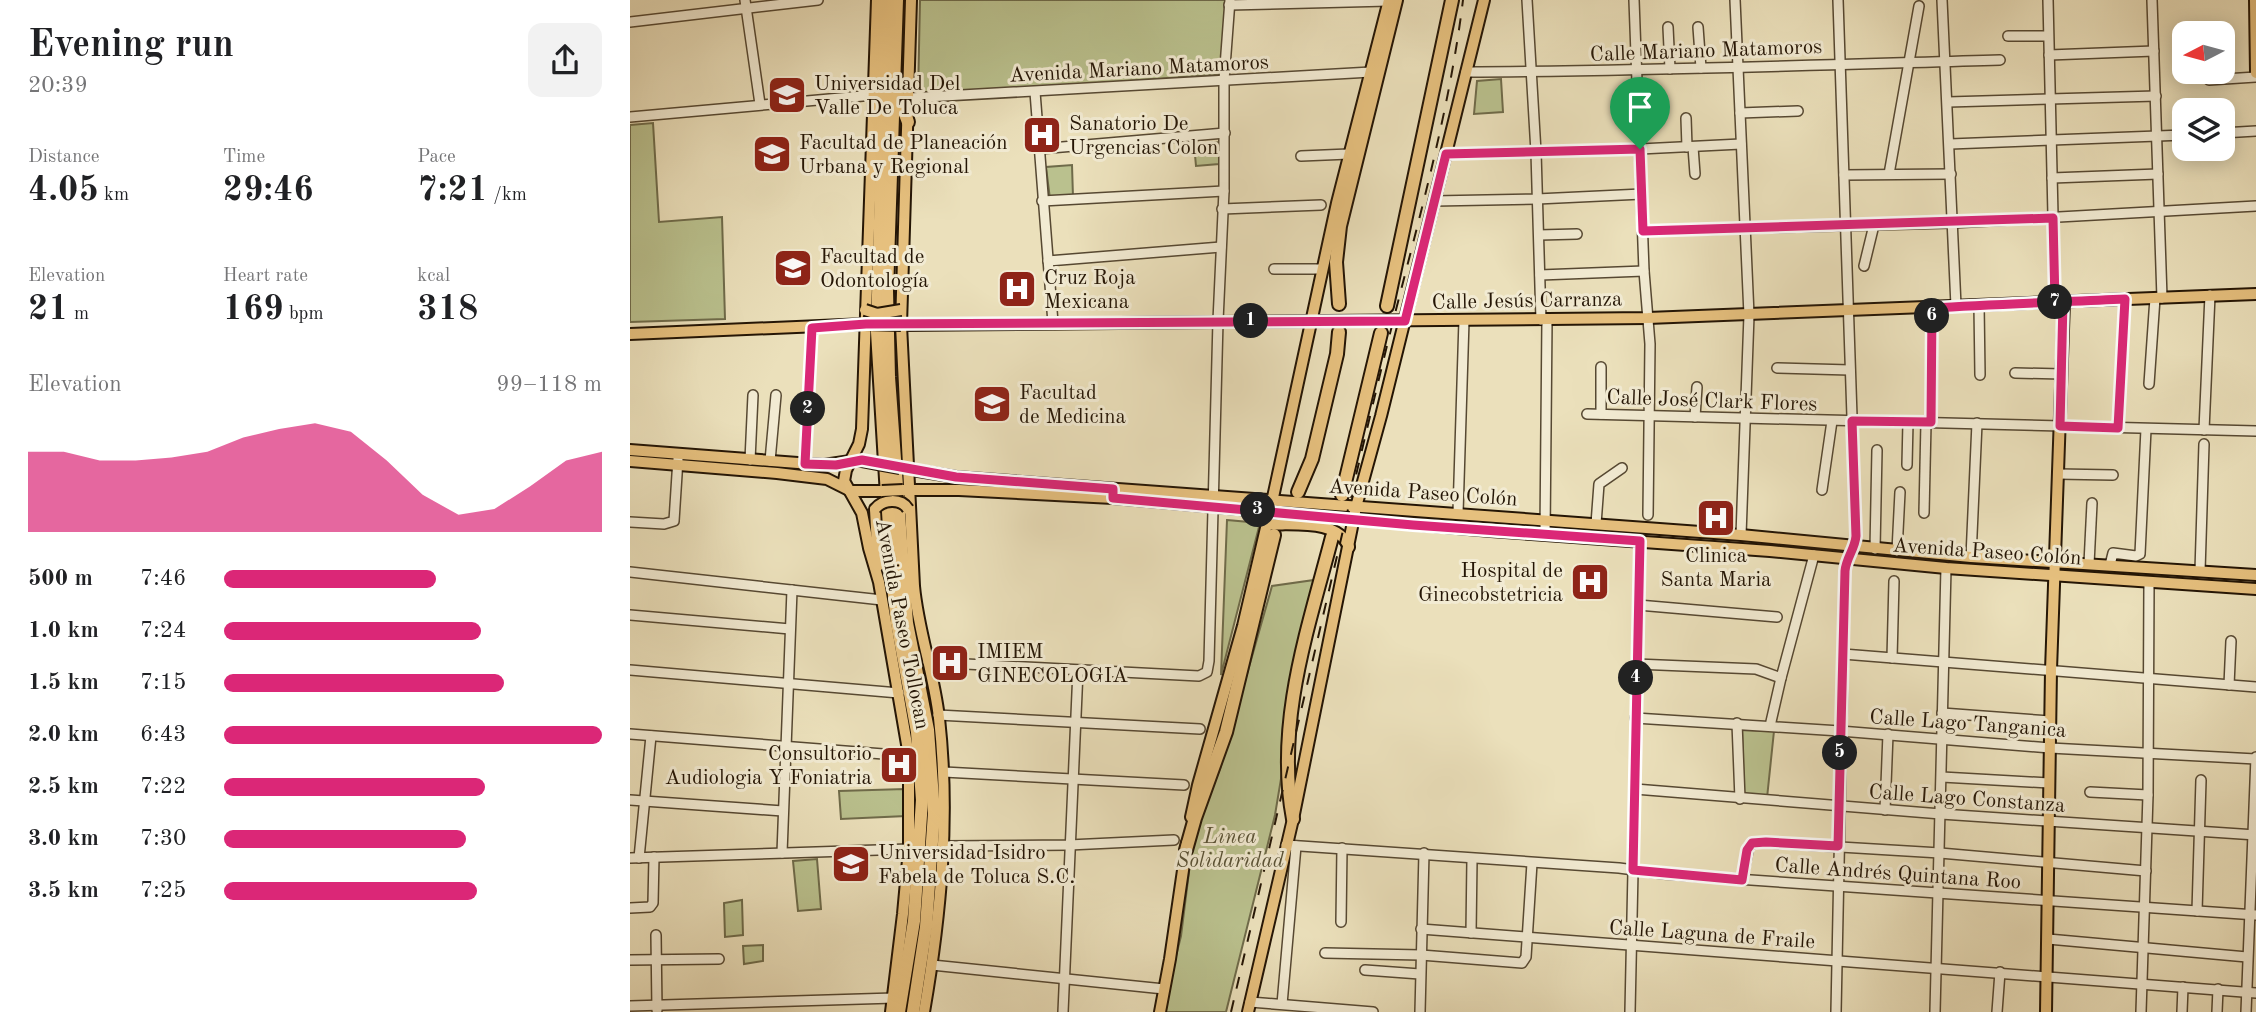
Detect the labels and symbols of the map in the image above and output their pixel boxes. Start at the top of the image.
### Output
north arrow [2172,21,2235,84]
street label: Calle Mariano Matamoros [1589,37,1823,66]
street label: Avenida Mariano Matamoros [1009,52,1269,87]
school or university icon: Universidad Del Valle De Toluca [766,74,808,116]
place label: Universidad Del Valle De Toluca [814,74,961,119]
pin [1610,77,1670,149]
hospital icon: Sanatorio De Urgencias Colon [1021,114,1063,156]
place label: Sanatorio De Urgencias Colon [1069,114,1218,159]
school or university icon: Facultad de Planeación Urbana y Regional [751,133,793,175]
place label: Facultad de Planeación Urbana y Regional [799,133,1008,178]
school or university icon: Facultad de Odontología [772,247,814,289]
place label: Facultad de Odontología [820,247,929,292]
hospital icon: Cruz Roja Mexicana [996,268,1038,310]
place label: Cruz Roja Mexicana [1044,268,1136,313]
pin: 7 [2038,284,2072,320]
street label: Calle Jesús Carranza [1432,289,1623,314]
pin: 6 [1914,298,1950,334]
pin: 1 [1234,304,1268,338]
school or university icon: Facultad de Medicina [971,383,1013,425]
place label: Facultad de Medicina [1019,383,1126,428]
street label: Calle José Clark Flores [1606,387,1818,416]
pin: 2 [790,392,826,426]
street label: Avenida Paseo Colón [1328,476,1518,511]
pin: 3 [1240,492,1276,528]
hospital icon: Clinica Santa Maria [1695,497,1737,539]
street label: Avenida Paseo Tollocan [871,517,932,731]
street label: Avenida Paseo Colón [1892,535,2082,570]
place label: Clinica Santa Maria [1661,546,1771,591]
place label: Hospital de Ginecobstetricia [1418,561,1563,606]
hospital icon: Hospital de Ginecobstetricia [1569,561,1611,603]
hospital icon: IMIEM GINECOLOGIA [929,642,971,684]
place label: IMIEM GINECOLOGIA [977,642,1128,687]
pin: 4 [1618,660,1654,696]
street label: Calle Lago Tanganica [1869,707,2067,742]
pin: 5 [1822,736,1858,770]
place label: Consultorio Audiologia Y Foniatria [665,744,872,789]
hospital icon: Consultorio Audiologia Y Foniatria [878,744,920,786]
street label: Calle Lago Constanza [1868,782,2066,817]
park label: Linea Solidaridad [1176,827,1285,872]
school or university icon: Universidad Isidro Fabela de Toluca S.C. [830,843,872,885]
place label: Universidad Isidro Fabela de Toluca S.C. [878,843,1075,888]
street label: Calle Andrés Quintana Roo [1774,855,2022,894]
street label: Calle Laguna de Fraile [1608,918,1816,953]

